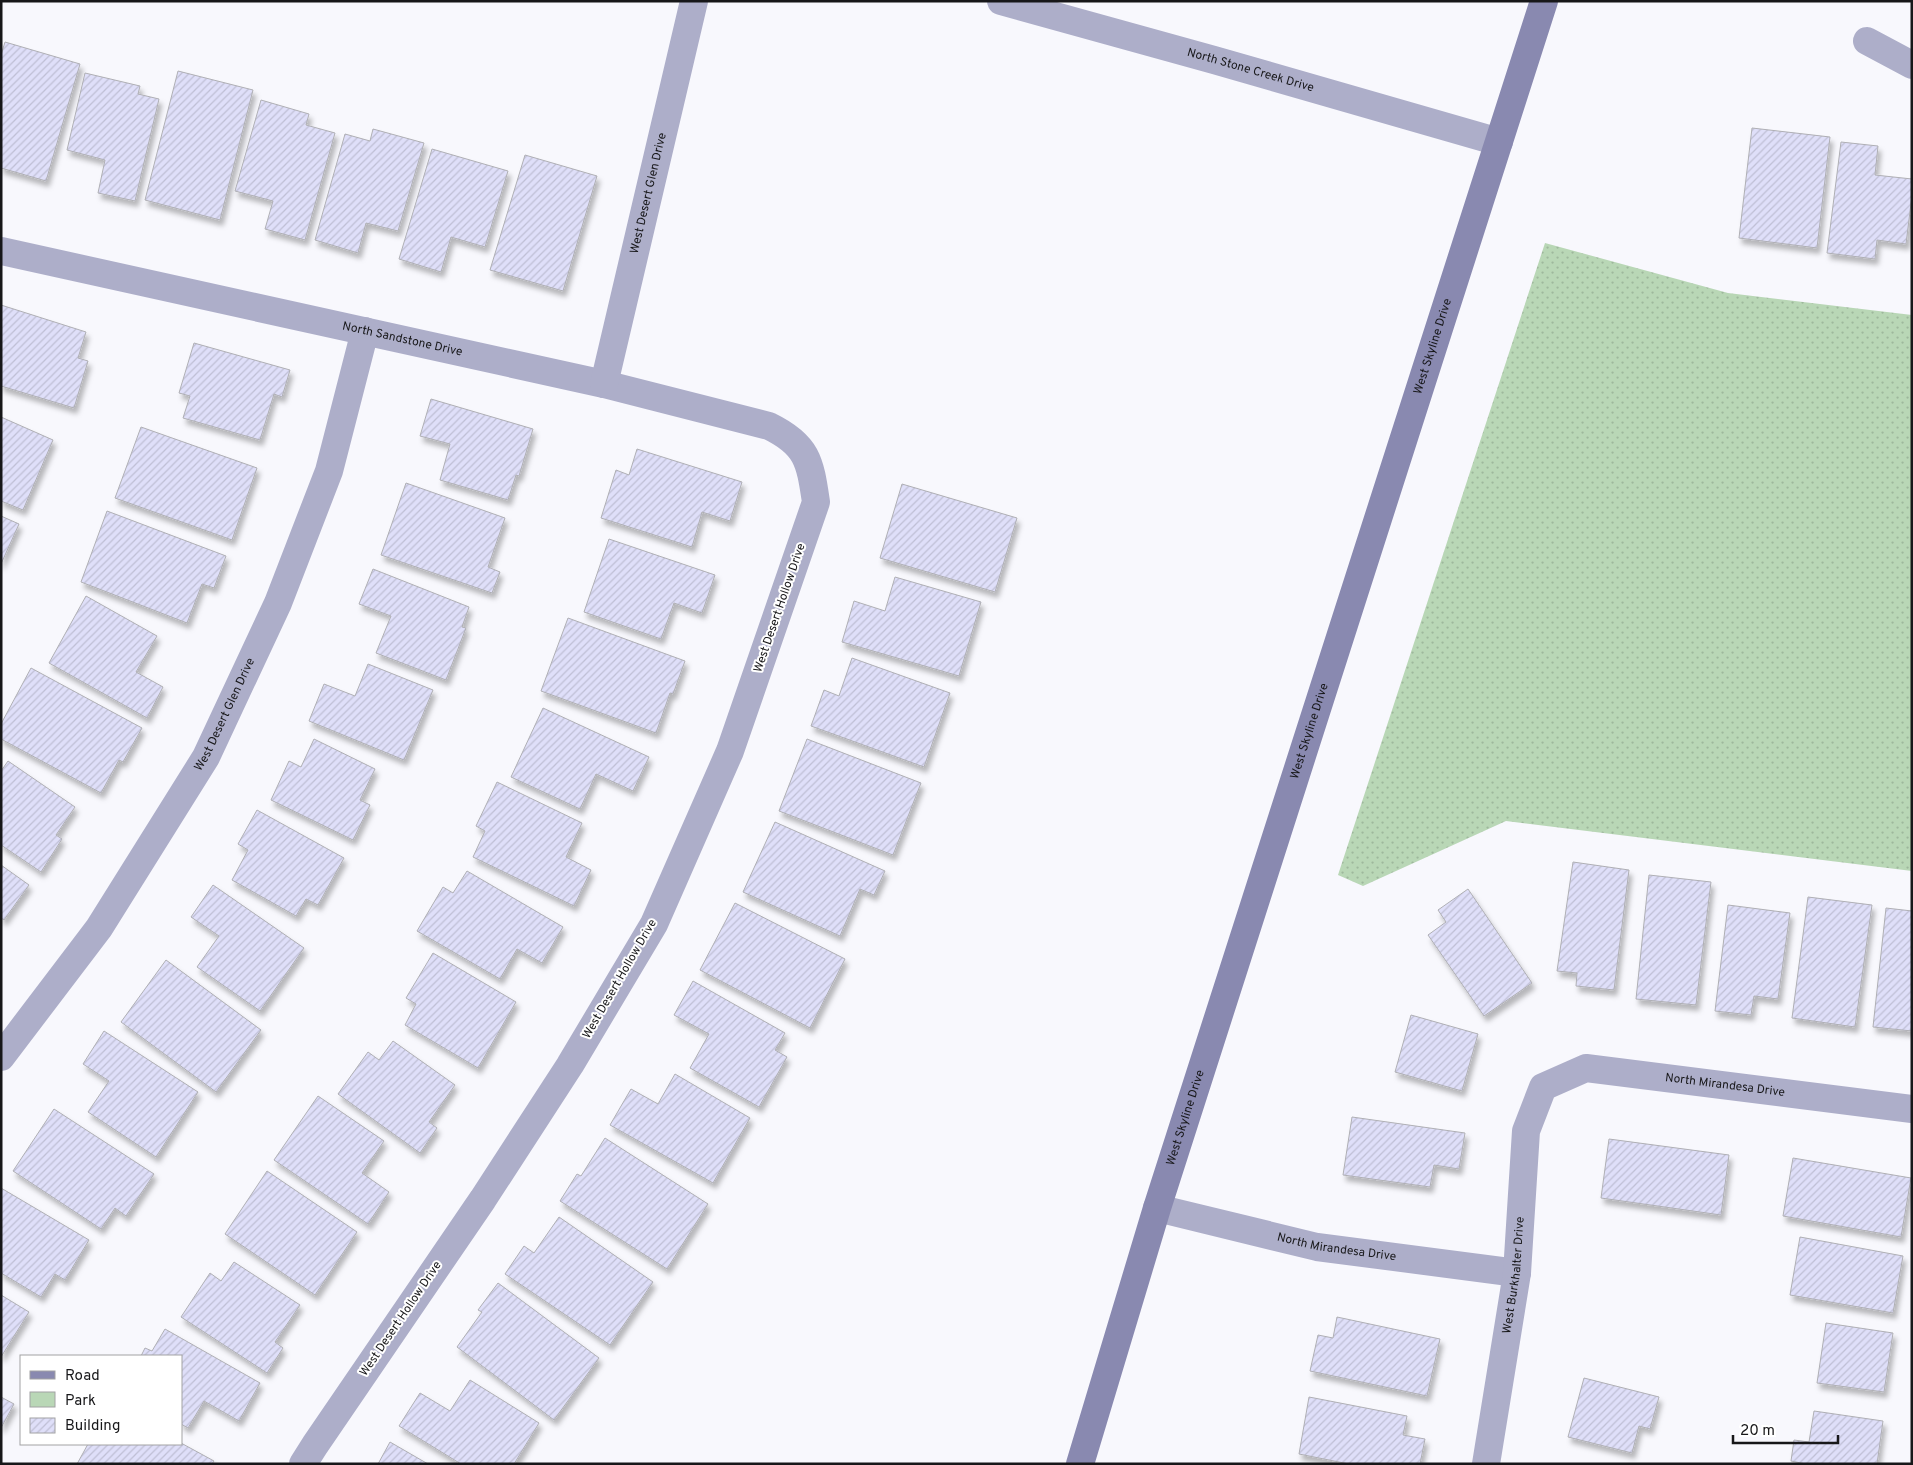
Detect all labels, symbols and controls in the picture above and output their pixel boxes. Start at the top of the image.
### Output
street label: North Stone Creek Drive [1185,45,1316,96]
street label: West Desert Glen Drive [627,131,671,255]
street label: West Skyline Drive [1410,297,1456,396]
street label: North Sandstone Drive [341,319,464,361]
street label: West Desert Hollow Drive [750,541,810,675]
street label: West Desert Glen Drive [191,656,259,775]
street label: West Skyline Drive [1287,681,1333,781]
street label: West Desert Hollow Drive [579,916,661,1042]
street label: West Skyline Drive [1163,1068,1209,1168]
street label: North Mirandesa Drive [1664,1070,1786,1101]
street label: West Burkhalter Drive [1499,1216,1529,1335]
street label: North Mirandesa Drive [1275,1230,1397,1265]
street label: West Desert Hollow Drive [356,1258,446,1380]
legend [20,1355,182,1445]
text: Road [65,1367,100,1386]
text: Park [65,1392,96,1411]
scale bar [1733,1412,1838,1444]
text: Building [65,1417,120,1436]
text: 20 m [1740,1422,1775,1441]

